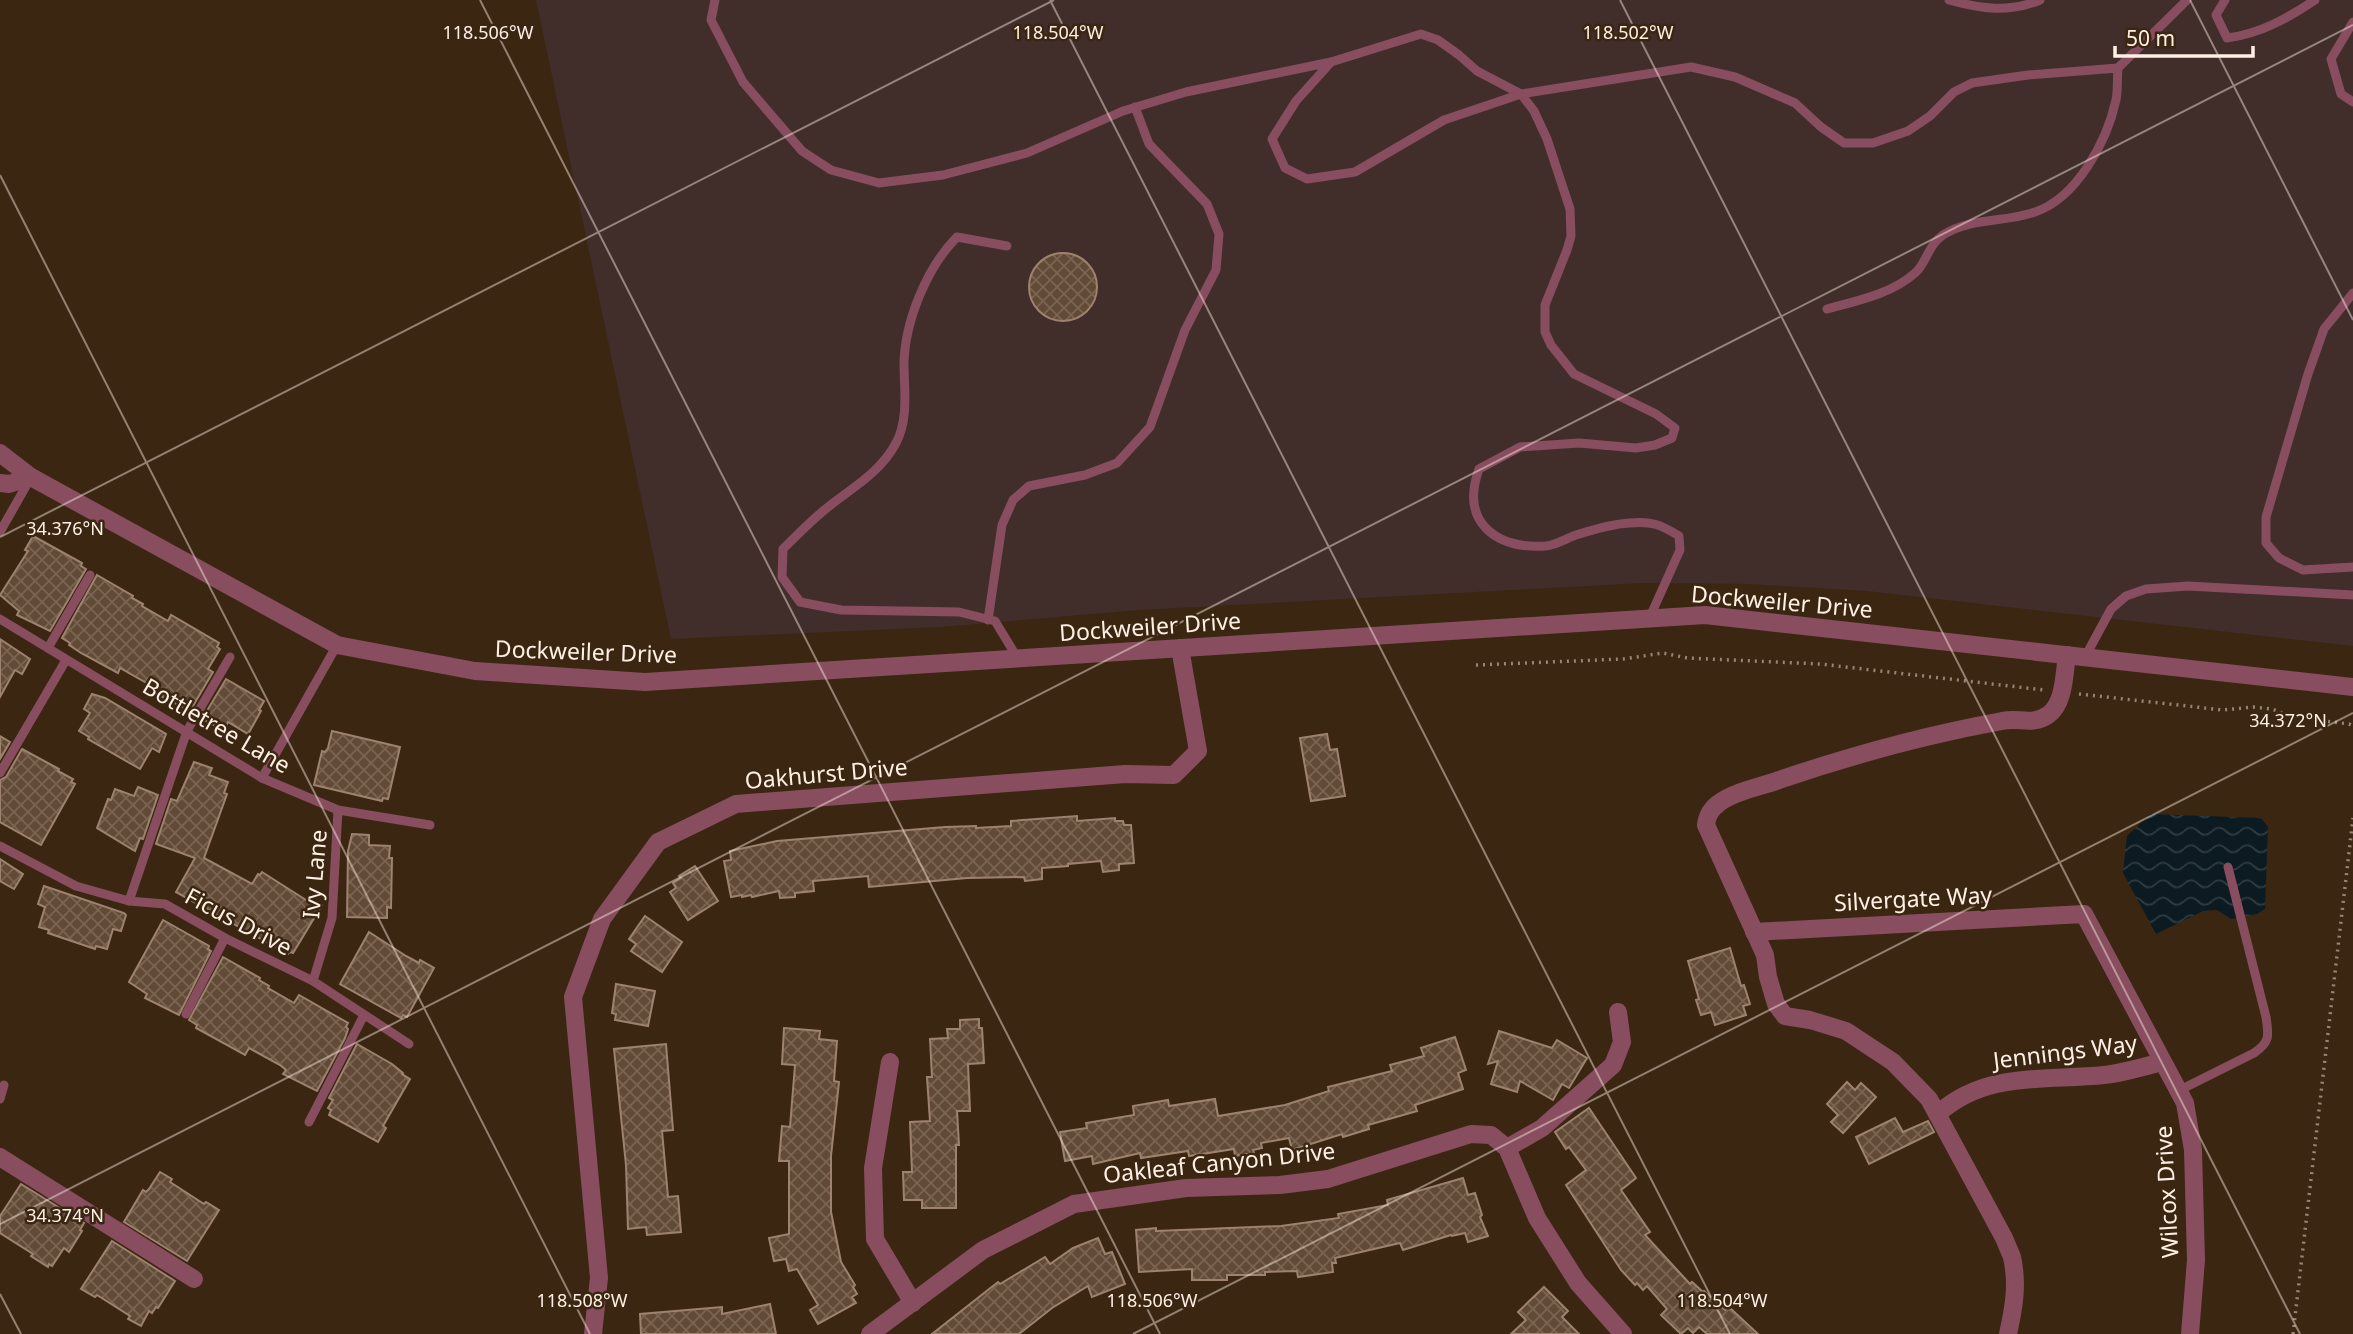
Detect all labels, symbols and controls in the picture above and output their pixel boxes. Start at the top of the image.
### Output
scale bar [2115,14,2253,58]
text: 118.506°W [442,20,534,44]
text: 118.504°W [1012,20,1104,44]
text: 118.502°W [1582,20,1674,44]
text: 50 m [2126,24,2175,52]
text: 34.376°N [26,516,104,540]
street label: Dockweiler Drive [1690,577,1874,625]
street label: Dockweiler Drive [1058,604,1242,648]
street label: Dockweiler Drive [494,632,678,670]
street label: Bottletree Lane [137,670,297,780]
text: 34.372°N [2249,708,2327,732]
street label: Oakhurst Drive [743,750,909,796]
street label: Ivy Lane [294,828,334,920]
street label: Silvergate Way [1833,878,1993,918]
street label: Ficus Drive [180,879,298,963]
street label: Jennings Way [1989,1026,2139,1076]
street label: Wilcox Drive [2147,1125,2185,1259]
street label: Oakleaf Canyon Drive [1101,1134,1337,1190]
text: 34.374°N [26,1203,104,1227]
text: 118.508°W [536,1288,628,1312]
text: 118.506°W [1106,1288,1198,1312]
text: 118.504°W [1676,1288,1768,1312]

